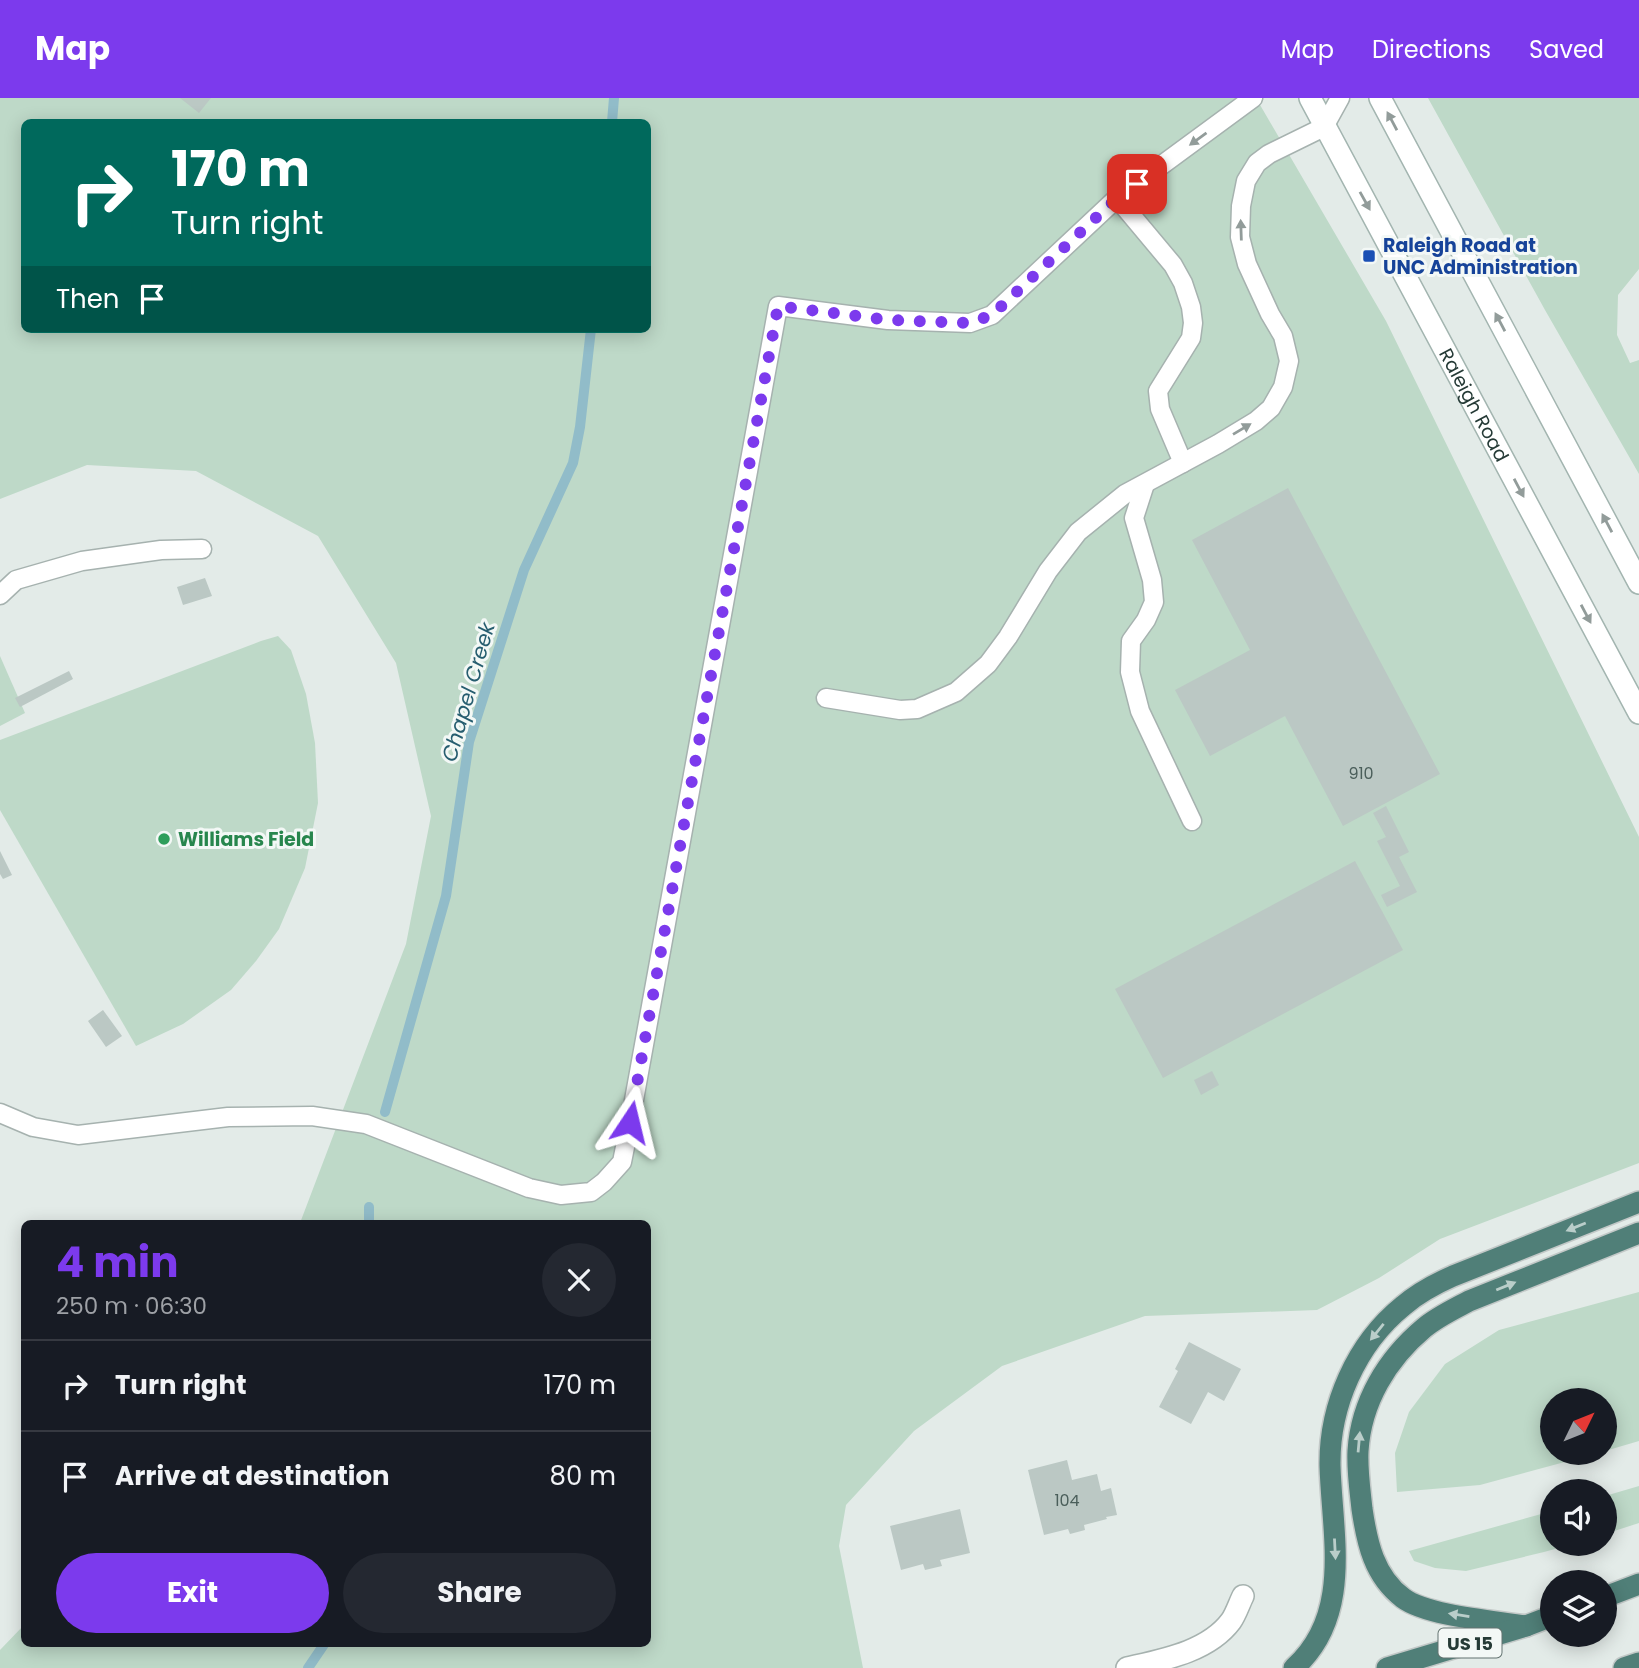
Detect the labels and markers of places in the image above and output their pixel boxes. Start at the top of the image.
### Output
pin [1107,154,1167,214]
place label: Raleigh Road at UNC Administration [1383,232,1578,281]
marker: Raleigh Road at UNC Administration [1361,248,1377,264]
place label: Williams Field [178,826,314,853]
marker: Williams Field [156,831,172,847]

